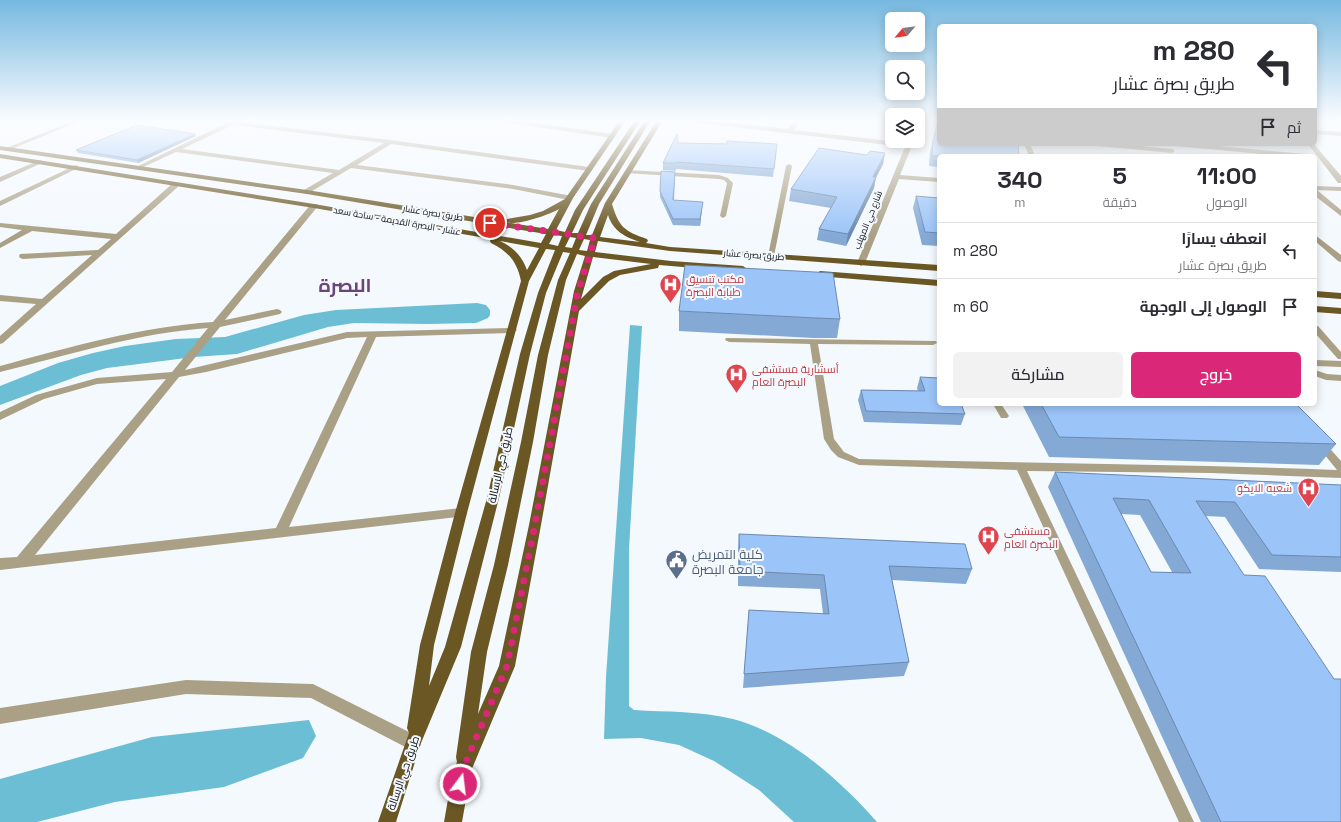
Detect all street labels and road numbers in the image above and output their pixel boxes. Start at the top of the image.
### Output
street label: شارع حي المهلب [851,189,886,251]
street label: طريق بصرة عشار [401,202,464,224]
street label: عشار - البصرة القديمة - ساحة سعد [332,204,462,238]
street label: طريق بصرة عشار [722,247,785,263]
street label: طريق حي الرسالة [484,426,518,505]
street label: طريق حي الرسالة [384,734,424,813]

